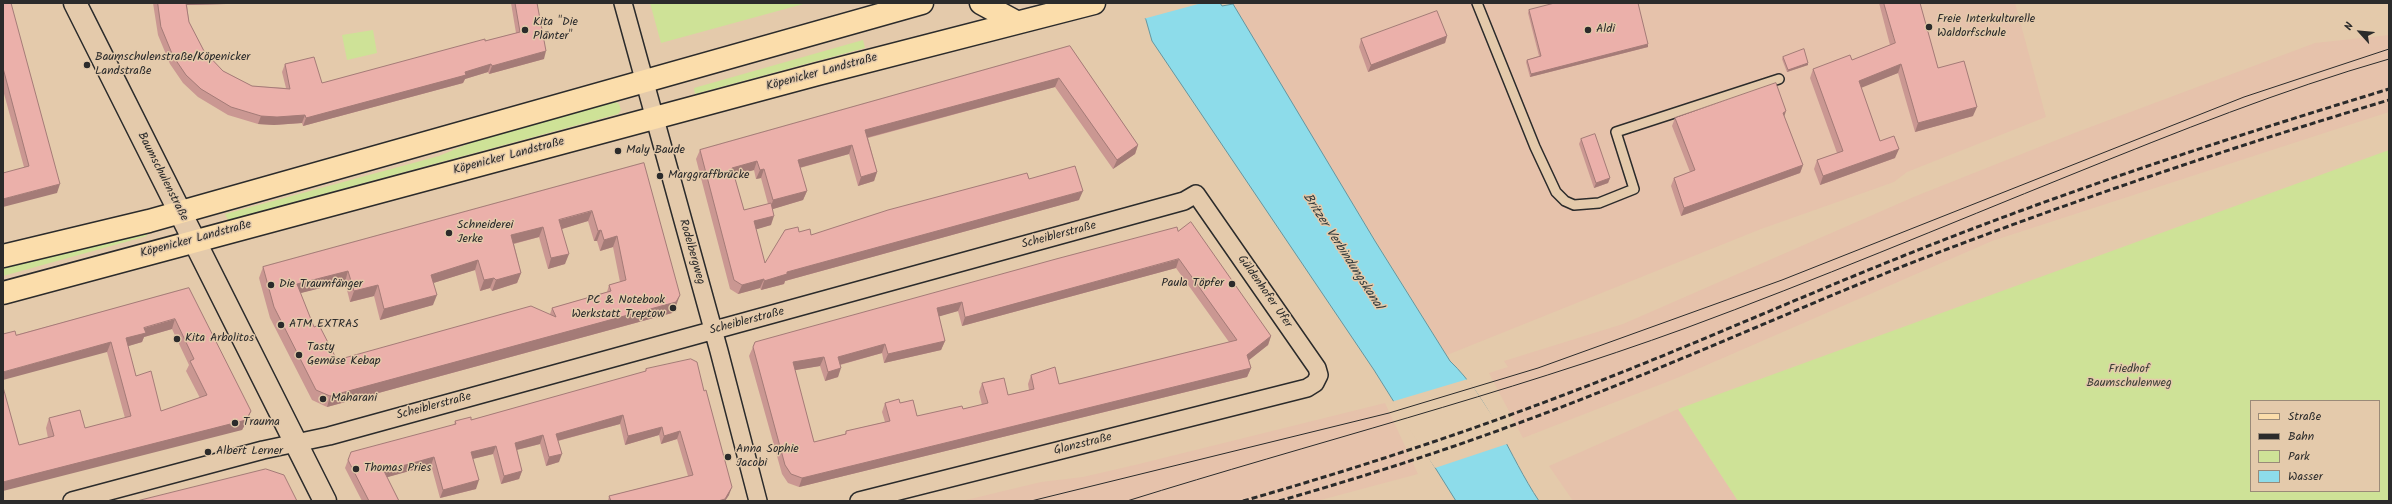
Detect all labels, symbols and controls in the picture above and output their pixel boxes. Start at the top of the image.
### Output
north arrow [2340,12,2380,52]
place label: Freie Interkulturelle Waldorfschule [1937,13,2035,41]
place label: Kita "Die Plänter" [533,16,578,44]
text: N [2340,19,2359,34]
marker: Freie Interkulturelle Waldorfschule [1924,22,1934,32]
place label: Aldi [1596,23,1615,37]
marker: Kita "Die Plänter" [520,25,530,35]
marker: Aldi [1583,25,1593,35]
place label: Baumschulenstraße/Köpenicker Landstraße [95,51,250,79]
street label: Köpenicker Landstraße [765,51,879,95]
marker: Baumschulenstraße/Köpenicker Landstraße [82,60,92,70]
street label: Baumschulenstraße [133,130,191,224]
street label: Köpenicker Landstraße [452,135,566,179]
place label: Maly Baude [626,144,685,158]
marker: Maly Baude [613,146,623,156]
place label: Marggraffbrücke [668,169,749,183]
marker: Marggraffbrücke [655,171,665,181]
water label: Britzer Verbindungskanal [1299,191,1385,313]
street label: Köpenicker Landstraße [139,218,253,262]
street label: Rodelbergweg [675,218,707,286]
place label: Schneiderei Jerke [457,219,513,247]
street label: Scheiblerstraße [1020,219,1098,253]
marker: Schneiderei Jerke [444,228,454,238]
street label: Güldenhofer Ufer [1234,253,1294,331]
place label: Paula Töpfer [1161,277,1224,291]
place label: Die Traumfänger [279,278,363,292]
marker: Paula Töpfer [1227,279,1237,289]
marker: Die Traumfänger [266,280,276,290]
place label: PC & Notebook Werkstatt Treptow [571,294,665,322]
marker: PC & Notebook Werkstatt Treptow [668,303,678,313]
street label: Scheiblerstraße [708,305,786,339]
place label: ATM EXTRAS [289,318,359,332]
marker: ATM EXTRAS [276,320,286,330]
place label: Kita Arbolitos [185,332,254,346]
marker: Kita Arbolitos [172,334,182,344]
place label: Tasty Gemüse Kebap [307,341,381,369]
marker: Tasty Gemüse Kebap [294,350,304,360]
park label: Friedhof Baumschulenweg [2086,363,2172,391]
street label: Scheiblerstraße [395,390,473,424]
place label: Maharani [331,392,377,406]
marker: Maharani [318,394,328,404]
legend [2250,400,2380,492]
text: Straße [2288,407,2321,426]
place label: Trauma [243,416,280,430]
marker: Trauma [230,418,240,428]
text: Bahn [2288,427,2314,446]
street label: Glanzstraße [1052,431,1114,459]
place label: Anna Sophie Jacobi [736,443,799,471]
place label: Albert Lerner [216,445,283,459]
marker: Albert Lerner [203,447,213,457]
text: Park [2288,447,2310,466]
marker: Anna Sophie Jacobi [723,452,733,462]
place label: Thomas Pries [364,462,431,476]
marker: Thomas Pries [351,464,361,474]
text: Wasser [2288,467,2323,486]

